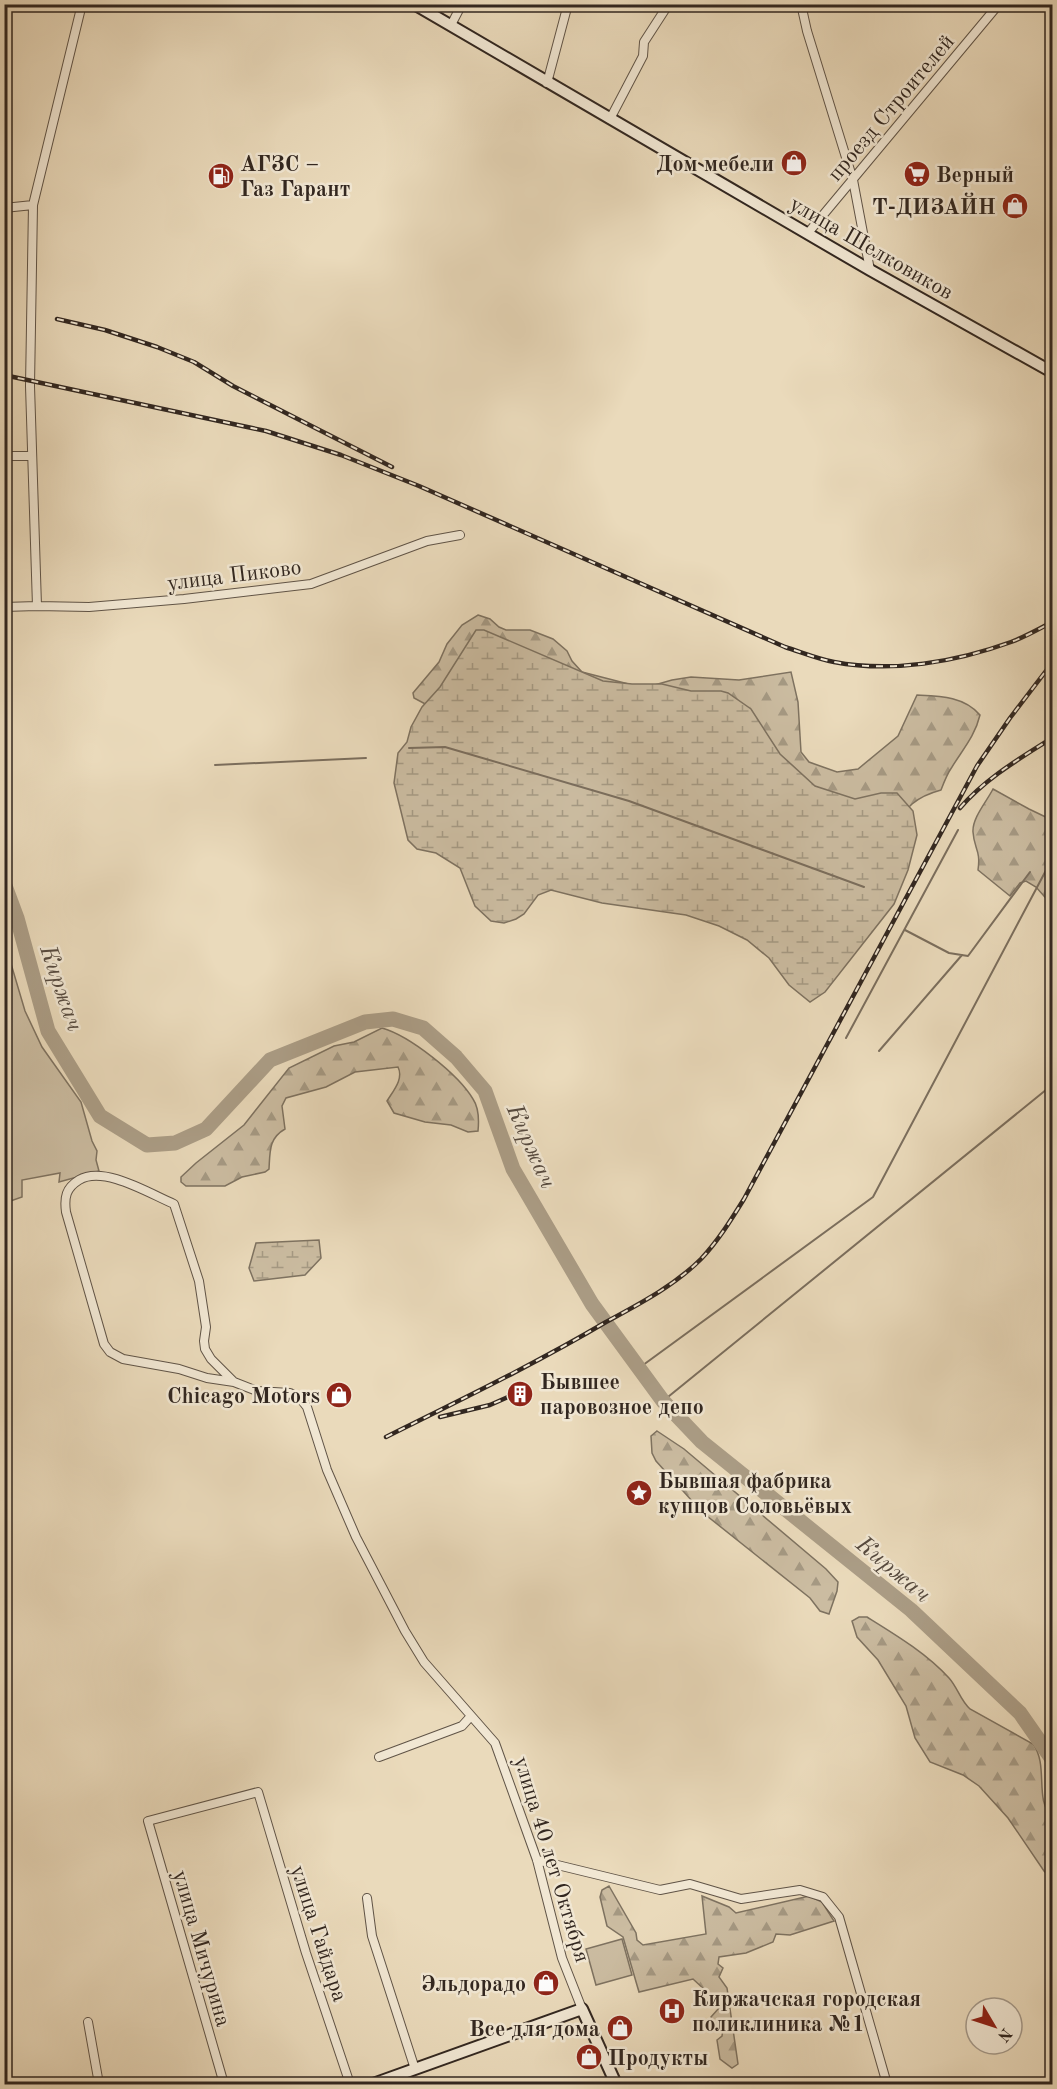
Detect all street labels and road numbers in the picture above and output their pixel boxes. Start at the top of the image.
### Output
street label: проезд Строителей [824,31,959,186]
street label: улица Шелковиков [785,193,957,304]
street label: улица Пиково [166,557,303,595]
street label: улица 40 лет Октября [509,1754,593,1965]
street label: улица Гайдара [286,1863,351,2005]
street label: улица Мичурина [168,1868,234,2029]

